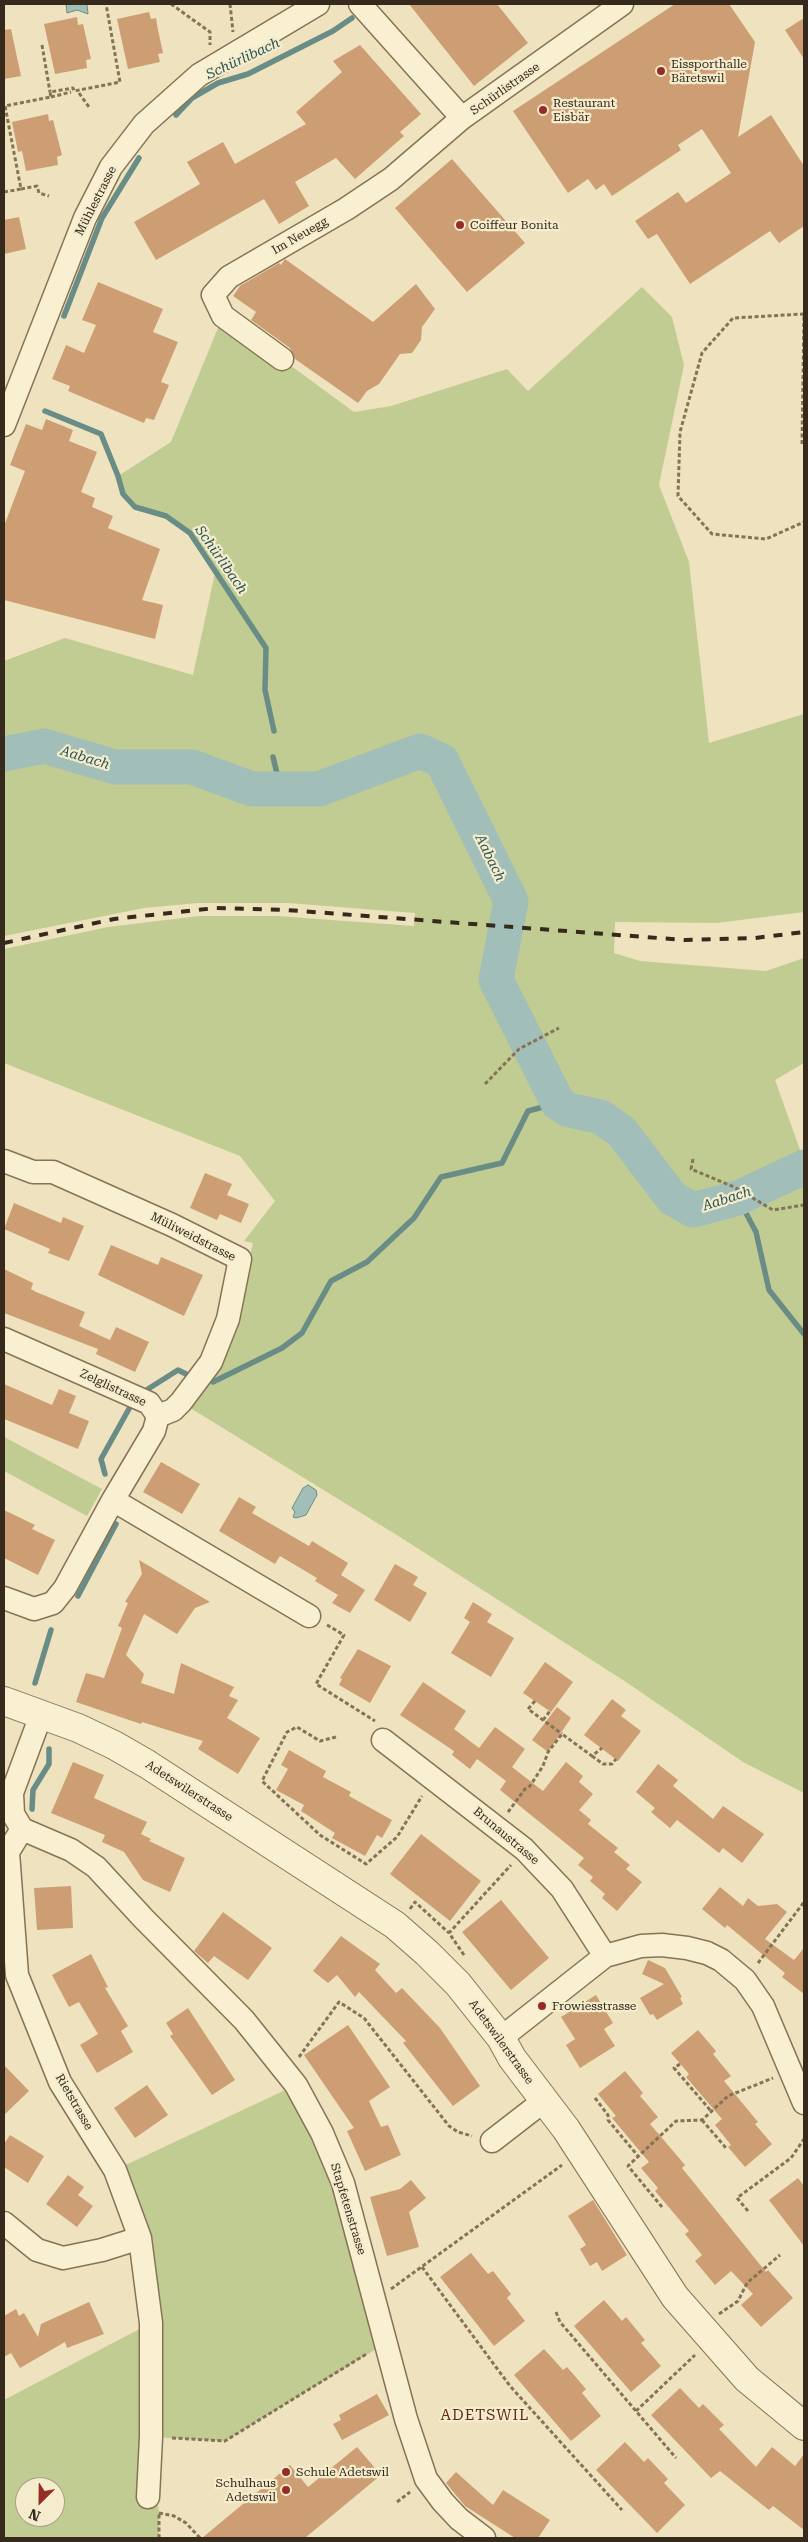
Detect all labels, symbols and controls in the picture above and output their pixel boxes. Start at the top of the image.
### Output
water label: Schürlibach [203,35,283,83]
place label: Eissporthalle Bäretswil [671,57,747,85]
street label: Schürlistrasse [468,60,542,118]
marker: Eissporthalle Bäretswil [655,65,667,77]
place label: Restaurant Eisbär [553,96,615,124]
marker: Restaurant Eisbär [537,104,549,116]
street label: Mühlestrasse [72,164,120,238]
street label: Im Neuegg [269,214,331,258]
place label: Coiffeur Bonita [470,218,559,232]
marker: Coiffeur Bonita [454,219,466,231]
water label: Schürlibach [191,523,251,597]
water label: Aabach [59,743,111,773]
water label: Aabach [471,832,509,884]
water label: Aabach [701,1183,753,1215]
street label: Müliweidstrasse [148,1209,238,1265]
street label: Zelglistrasse [78,1366,148,1410]
street label: Adetswilerstrasse [143,1757,235,1825]
street label: Brunaustrasse [470,1804,542,1868]
street label: Adetswilerstrasse [465,1997,537,2087]
place label: Frowiesstrasse [552,1999,636,2013]
marker: Frowiesstrasse [536,2000,548,2012]
street label: Rietstrasse [52,2071,96,2133]
street label: Stapfetenstrasse [327,2161,369,2257]
district label: ADETSWIL [440,2407,530,2425]
place label: Schule Adetswil [296,2465,389,2479]
marker: Schule Adetswil [280,2466,292,2478]
place label: Schulhaus Adetswil [215,2476,276,2504]
north arrow [15,2477,65,2527]
marker: Schulhaus Adetswil [280,2484,292,2496]
text: N [26,2505,43,2524]

